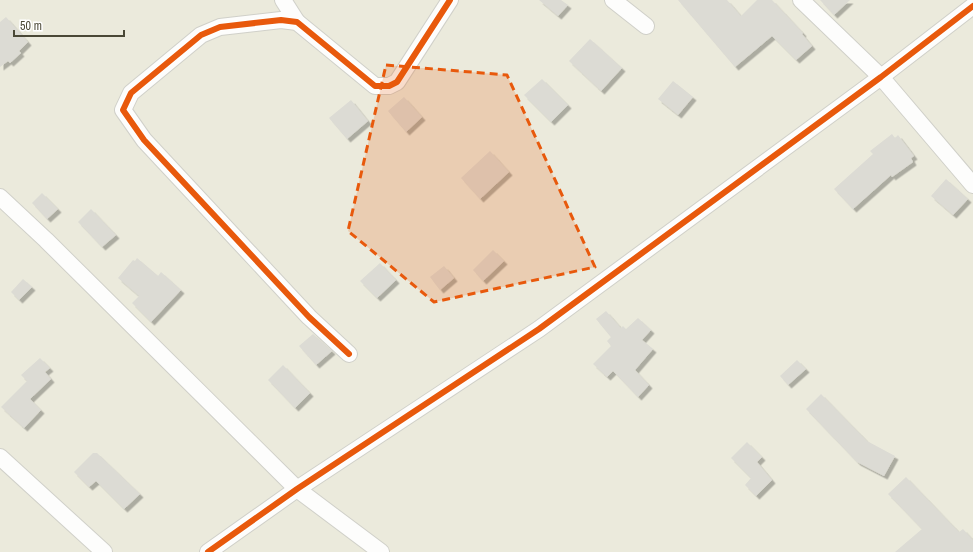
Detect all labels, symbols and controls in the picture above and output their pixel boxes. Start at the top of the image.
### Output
scale bar [14,12,124,38]
text: 50 m [20,18,42,34]

